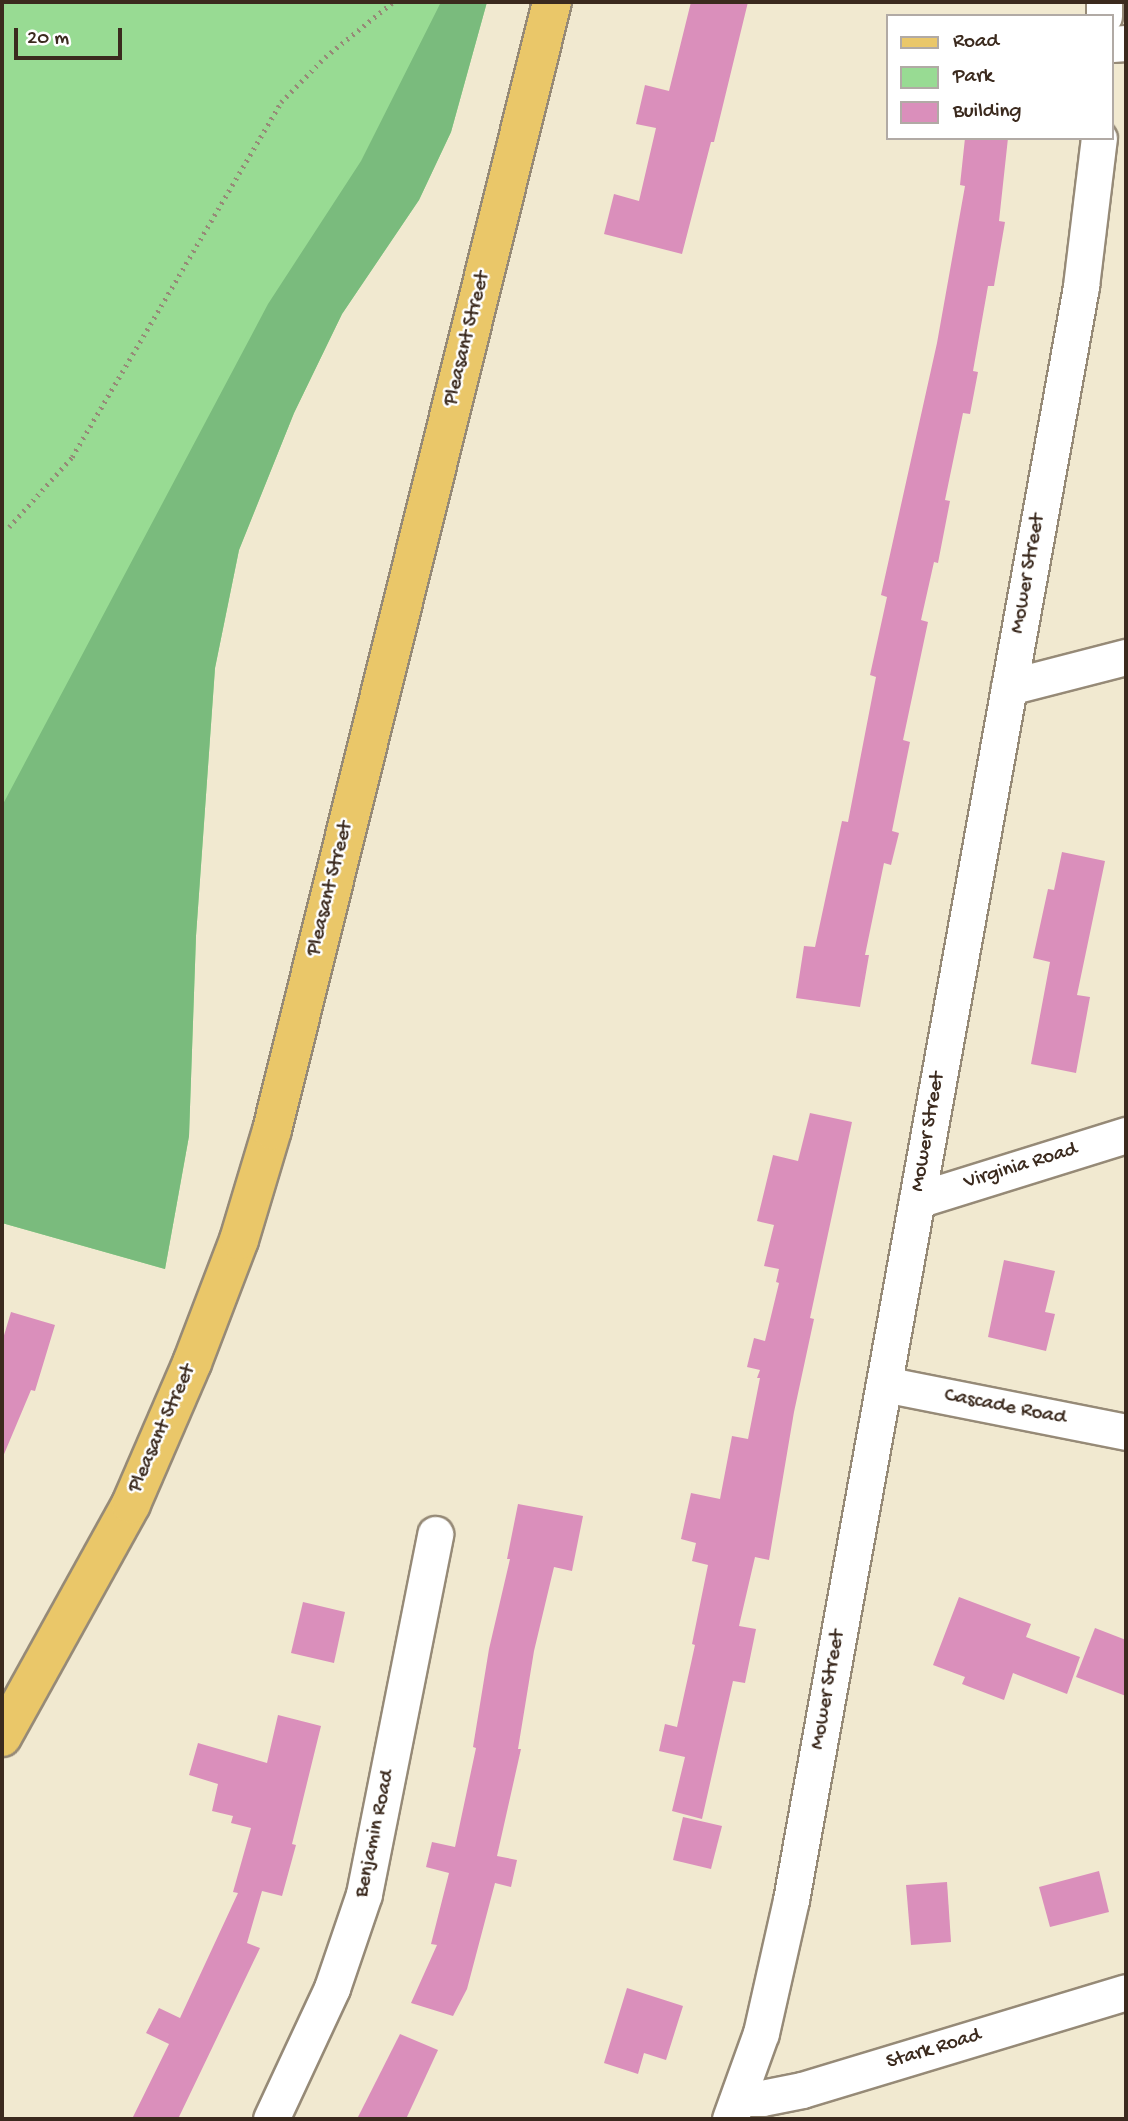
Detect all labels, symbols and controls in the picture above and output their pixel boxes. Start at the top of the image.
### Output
scale bar [18,14,126,58]
legend [886,14,1114,140]
text: 20 m [27,27,69,52]
text: Road [953,30,999,55]
text: Park [953,65,993,90]
text: Building [953,100,1022,125]
street label: Pleasant Street [439,269,497,409]
street label: Mower Street [1006,512,1052,636]
street label: Pleasant Street [302,819,360,959]
street label: Mower Street [906,1070,952,1194]
street label: Virginia Road [961,1138,1081,1196]
street label: Pleasant Street [124,1361,202,1497]
street label: Cascade Road [942,1384,1068,1432]
street label: Mower Street [806,1628,852,1752]
street label: Benjamin Road [350,1768,402,1900]
street label: Stark Road [884,2024,984,2076]

